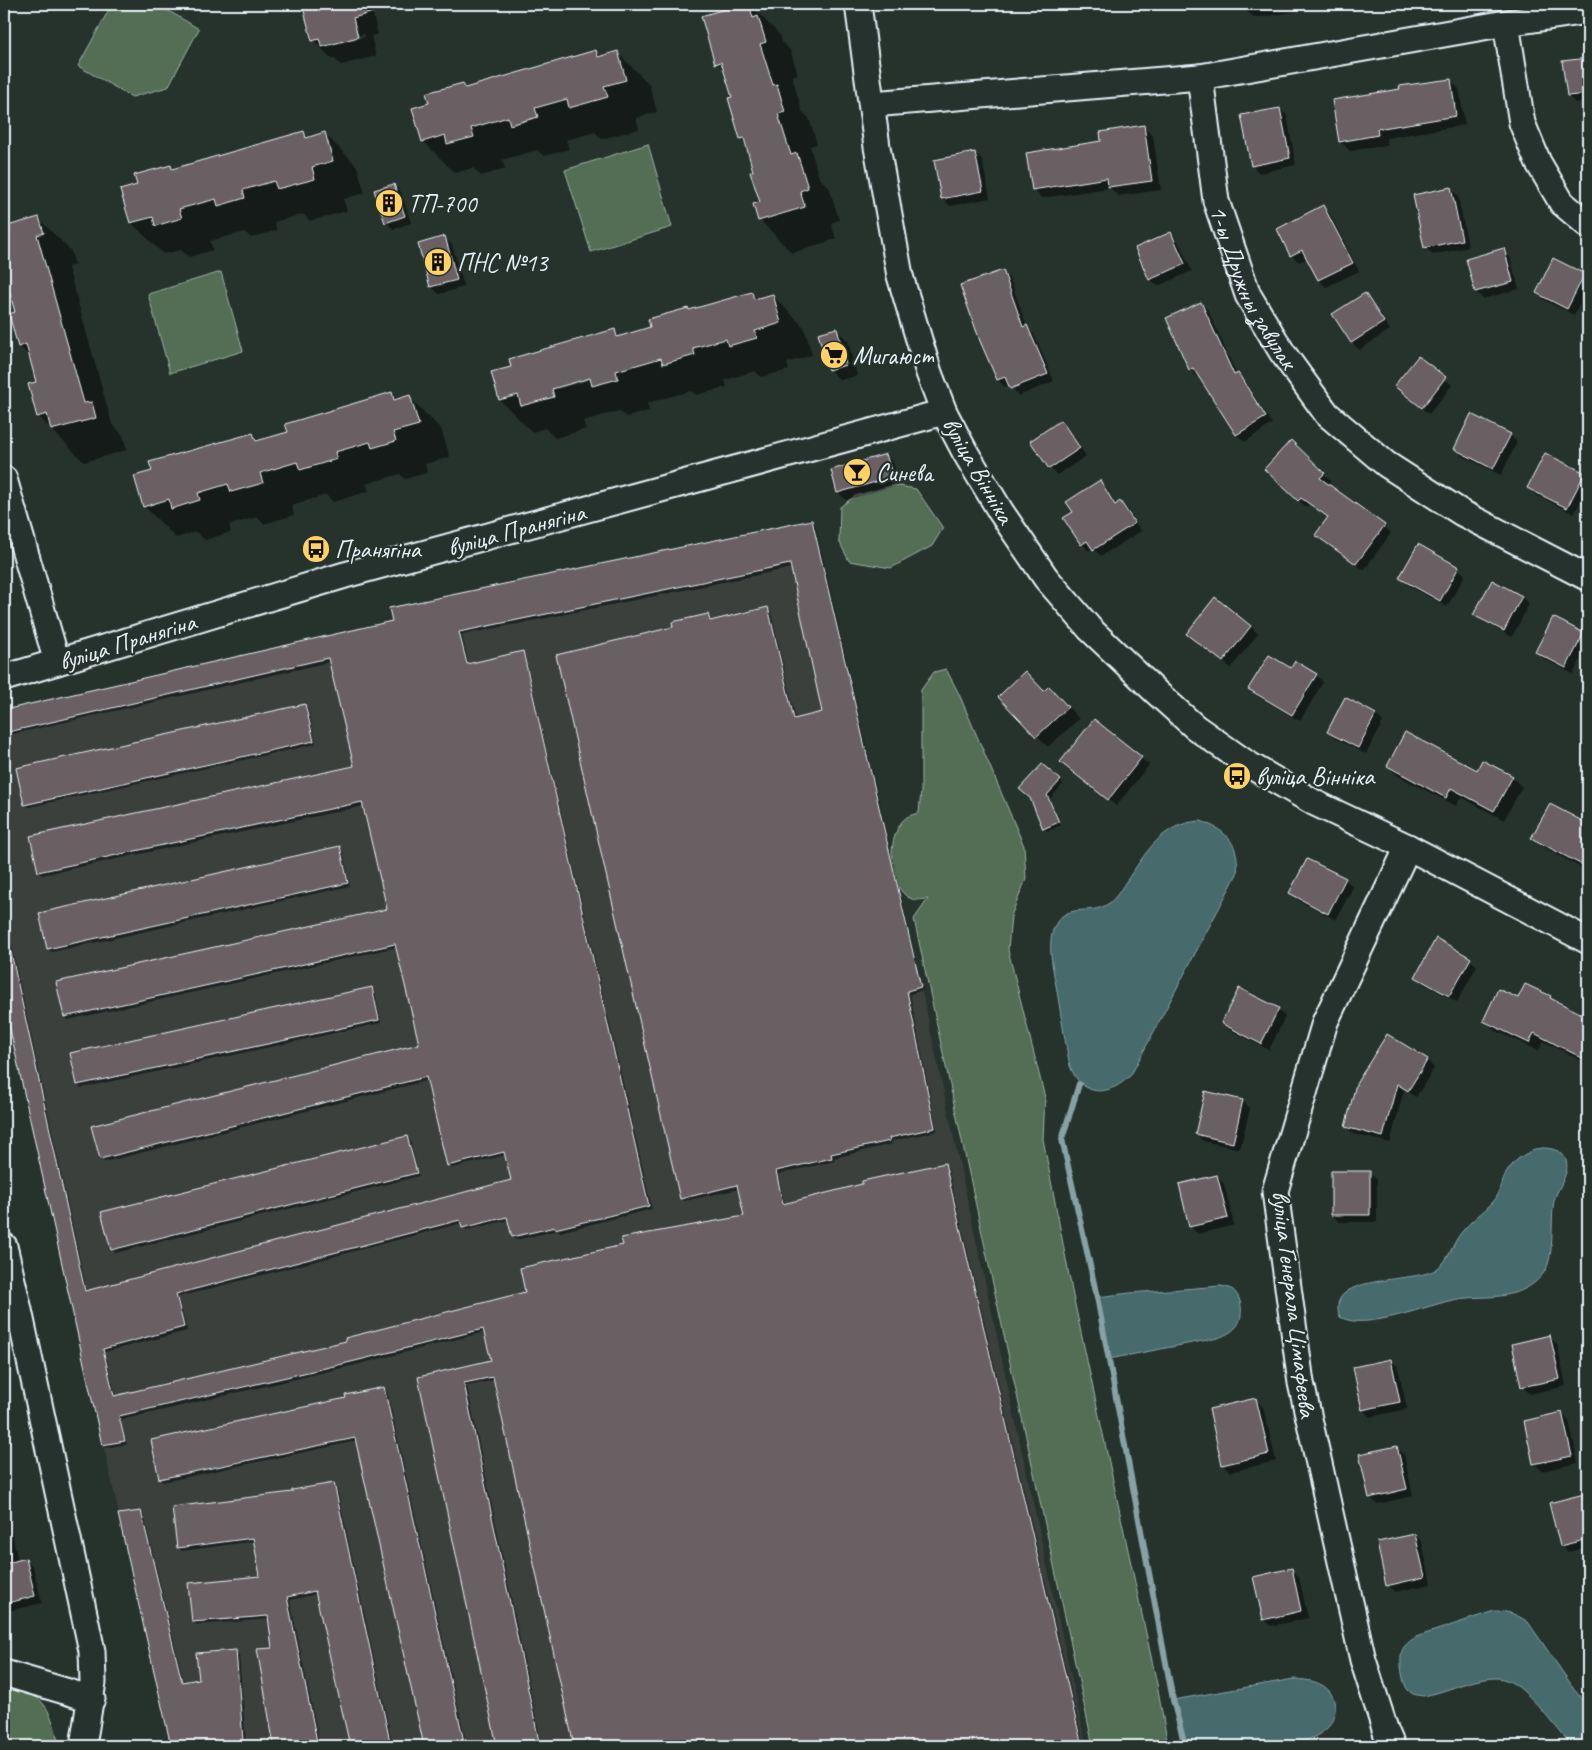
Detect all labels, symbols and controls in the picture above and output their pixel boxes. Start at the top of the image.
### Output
building icon: ТП-700 [374,188,404,218]
place label: ТП-700 [408,188,478,220]
street label: 1-ы Дружны завулак [1202,201,1306,378]
building icon: ПНС №13 [423,247,453,277]
place label: ПНС №13 [457,247,549,279]
supermarket icon: Мигаюст [819,340,849,370]
place label: Мигаюст [853,340,935,372]
street label: вуліца Вінніка [935,411,1023,531]
bar icon: Синева [842,457,872,487]
place label: Синева [876,457,935,489]
street label: вуліца Пранягіна [444,496,591,564]
bus stop icon: Пранягіна [301,534,331,564]
place label: Пранягіна [335,534,423,566]
street label: вуліца Пранягіна [55,605,202,678]
bus stop icon: вуліца Вінніка [1222,761,1252,791]
place label: вуліца Вінніка [1256,761,1376,793]
street label: вуліца Генерала Цімафеева [1264,1189,1324,1421]

